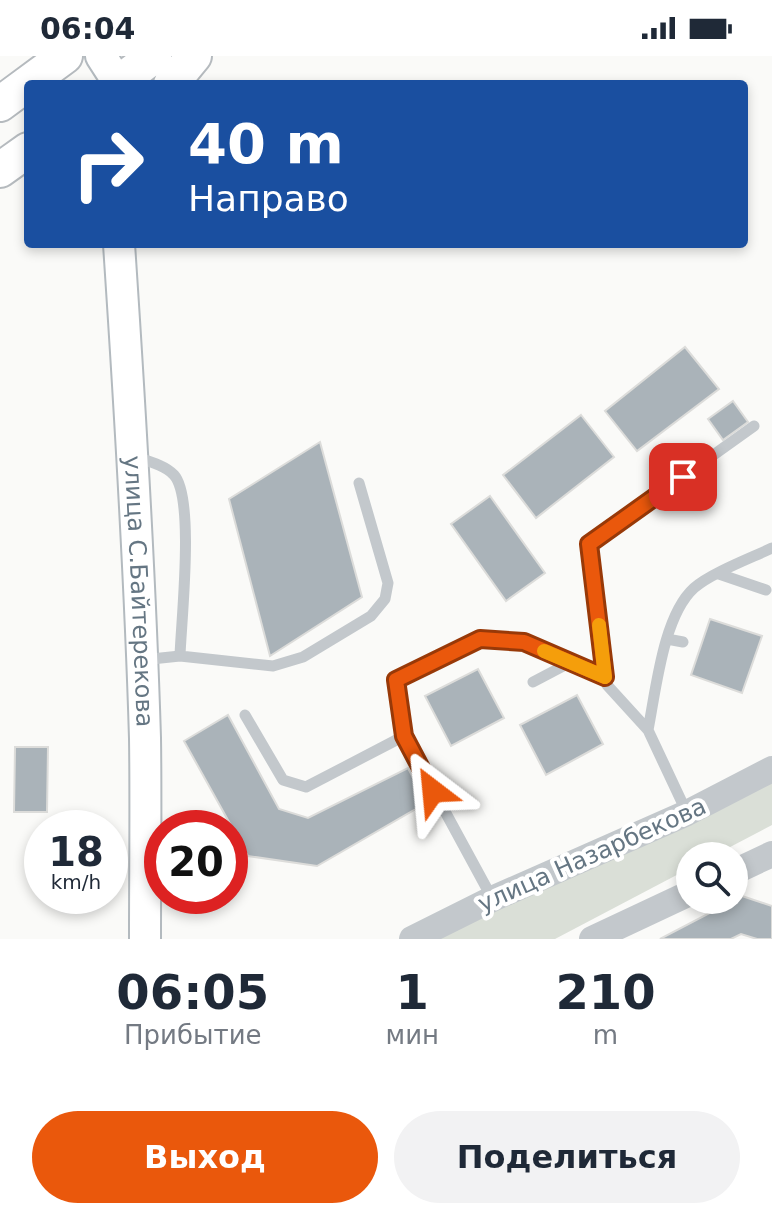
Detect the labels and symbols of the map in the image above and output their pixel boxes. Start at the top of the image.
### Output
pin [649,443,717,511]
street label: улица С.Байтерекова [118,455,159,728]
position arrow [391,749,475,833]
street label: улица Назарбекова [474,792,710,918]
speed limit sign: 20 [144,810,248,914]

